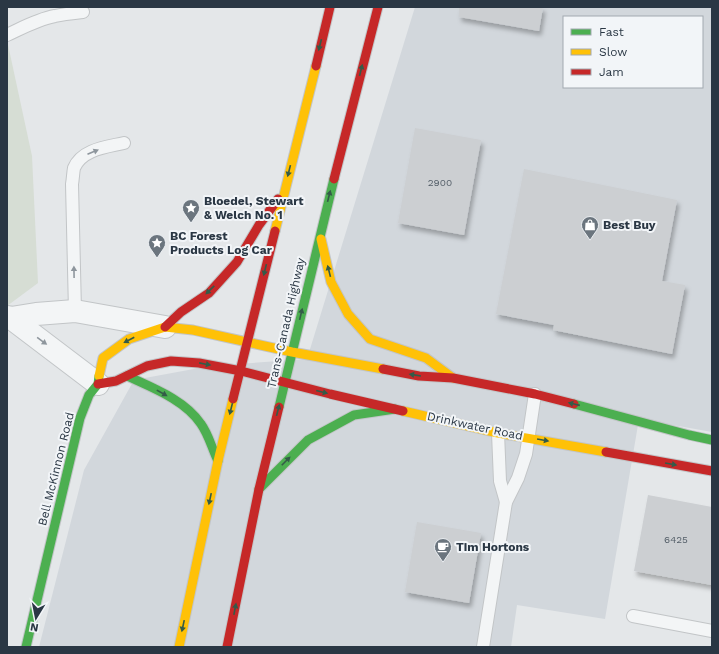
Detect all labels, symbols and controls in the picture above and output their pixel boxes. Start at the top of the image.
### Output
legend [563,16,703,88]
text: Fast [599,25,624,39]
one-way arrow [317,39,323,51]
text: Slow [599,45,627,59]
one-way arrow [359,64,365,76]
text: Jam [599,65,624,79]
one-way arrow [87,148,99,154]
one-way arrow [286,165,292,177]
house number: 2900 [428,177,452,188]
one-way arrow [326,189,332,201]
place label: Bloedel, Stewart & Welch No. 1 [204,194,304,222]
place icon: Bloedel, Stewart & Welch No. 1 [181,198,201,223]
shop icon: Best Buy [580,215,600,240]
place label: Best Buy [603,218,656,232]
place label: BC Forest Products Log Car [170,229,273,257]
place icon: BC Forest Products Log Car [147,233,167,258]
street label: Trans-Canada Highway [264,256,308,390]
one-way arrow [262,264,268,276]
one-way arrow [325,264,331,277]
one-way arrow [71,265,77,278]
one-way arrow [205,285,215,295]
one-way arrow [298,308,304,320]
one-way arrow [37,337,48,345]
one-way arrow [123,337,135,344]
one-way arrow [199,361,211,367]
one-way arrow [408,372,421,378]
one-way arrow [317,389,329,395]
one-way arrow [156,390,168,396]
one-way arrow [568,400,580,406]
one-way arrow [228,403,234,415]
one-way arrow [275,404,281,416]
street label: Drinkwater Road [426,409,524,443]
street label: Bell McKinnon Road [35,411,77,527]
one-way arrow [537,437,549,443]
one-way arrow [281,456,291,466]
one-way arrow [665,461,677,467]
one-way arrow [207,493,213,505]
house number: 6425 [664,534,688,545]
cafe icon: Tim Hortons [433,537,453,562]
place label: Tim Hortons [456,540,530,554]
north arrow [16,598,56,638]
one-way arrow [232,603,238,615]
text: N [29,620,39,634]
one-way arrow [180,620,186,632]

